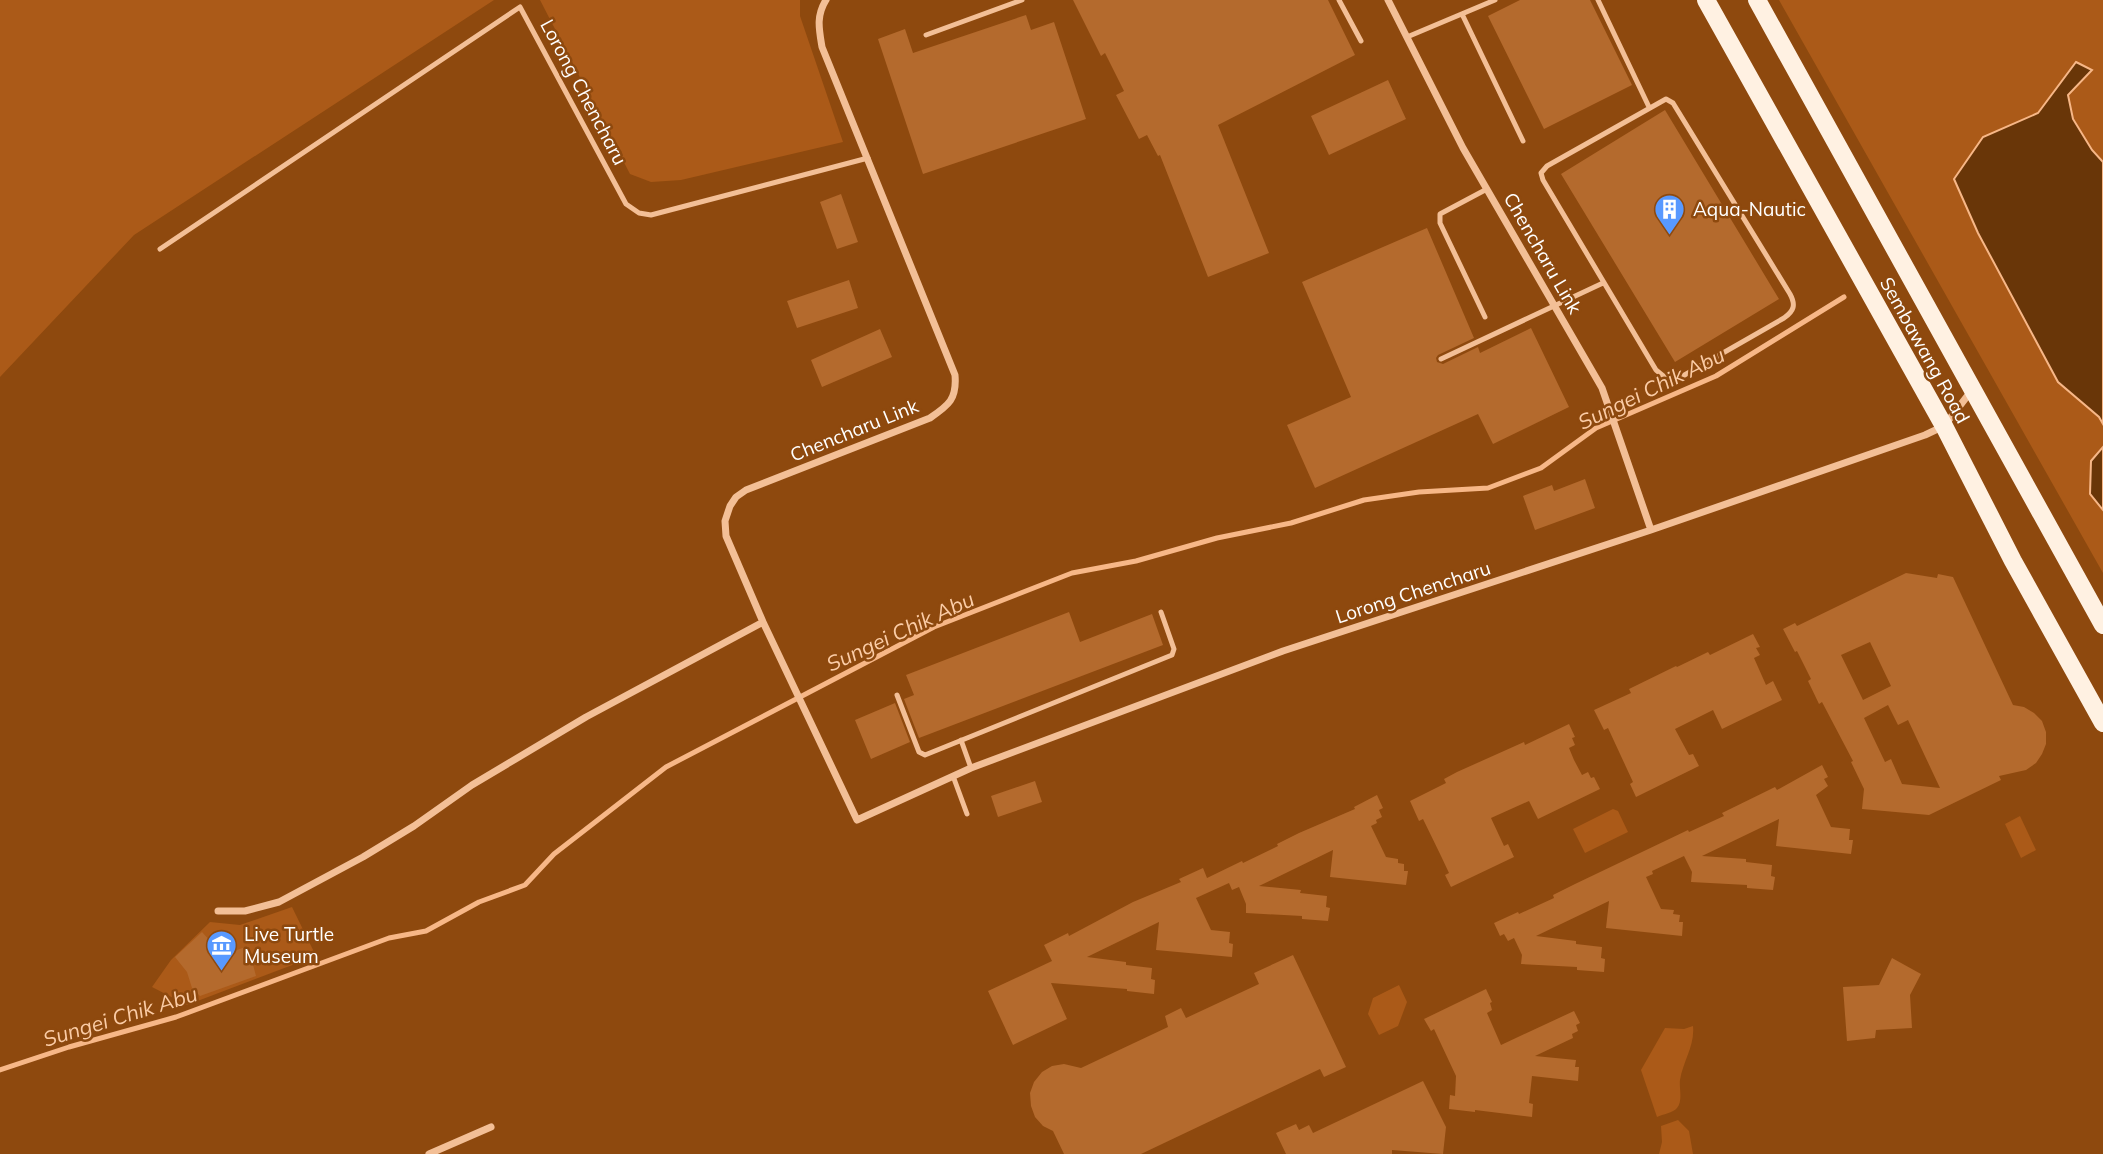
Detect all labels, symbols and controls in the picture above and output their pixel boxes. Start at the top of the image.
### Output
street label: Lorong Chencharu [535,15,633,169]
street label: Chencharu Link [1499,188,1588,318]
building icon: Aqua-Nautic [1653,192,1687,236]
place label: Aqua-Nautic [1693,197,1806,221]
street label: Sembawang Road [1875,273,1975,427]
water label: Sungei Chik Abu [1573,341,1729,435]
street label: Chencharu Link [786,393,922,467]
street label: Lorong Chencharu [1332,556,1494,628]
water label: Sungei Chik Abu [822,585,978,677]
place label: Live Turtle Museum [244,922,334,968]
museum icon: Live Turtle Museum [204,928,238,972]
water label: Sungei Chik Abu [40,980,200,1052]

